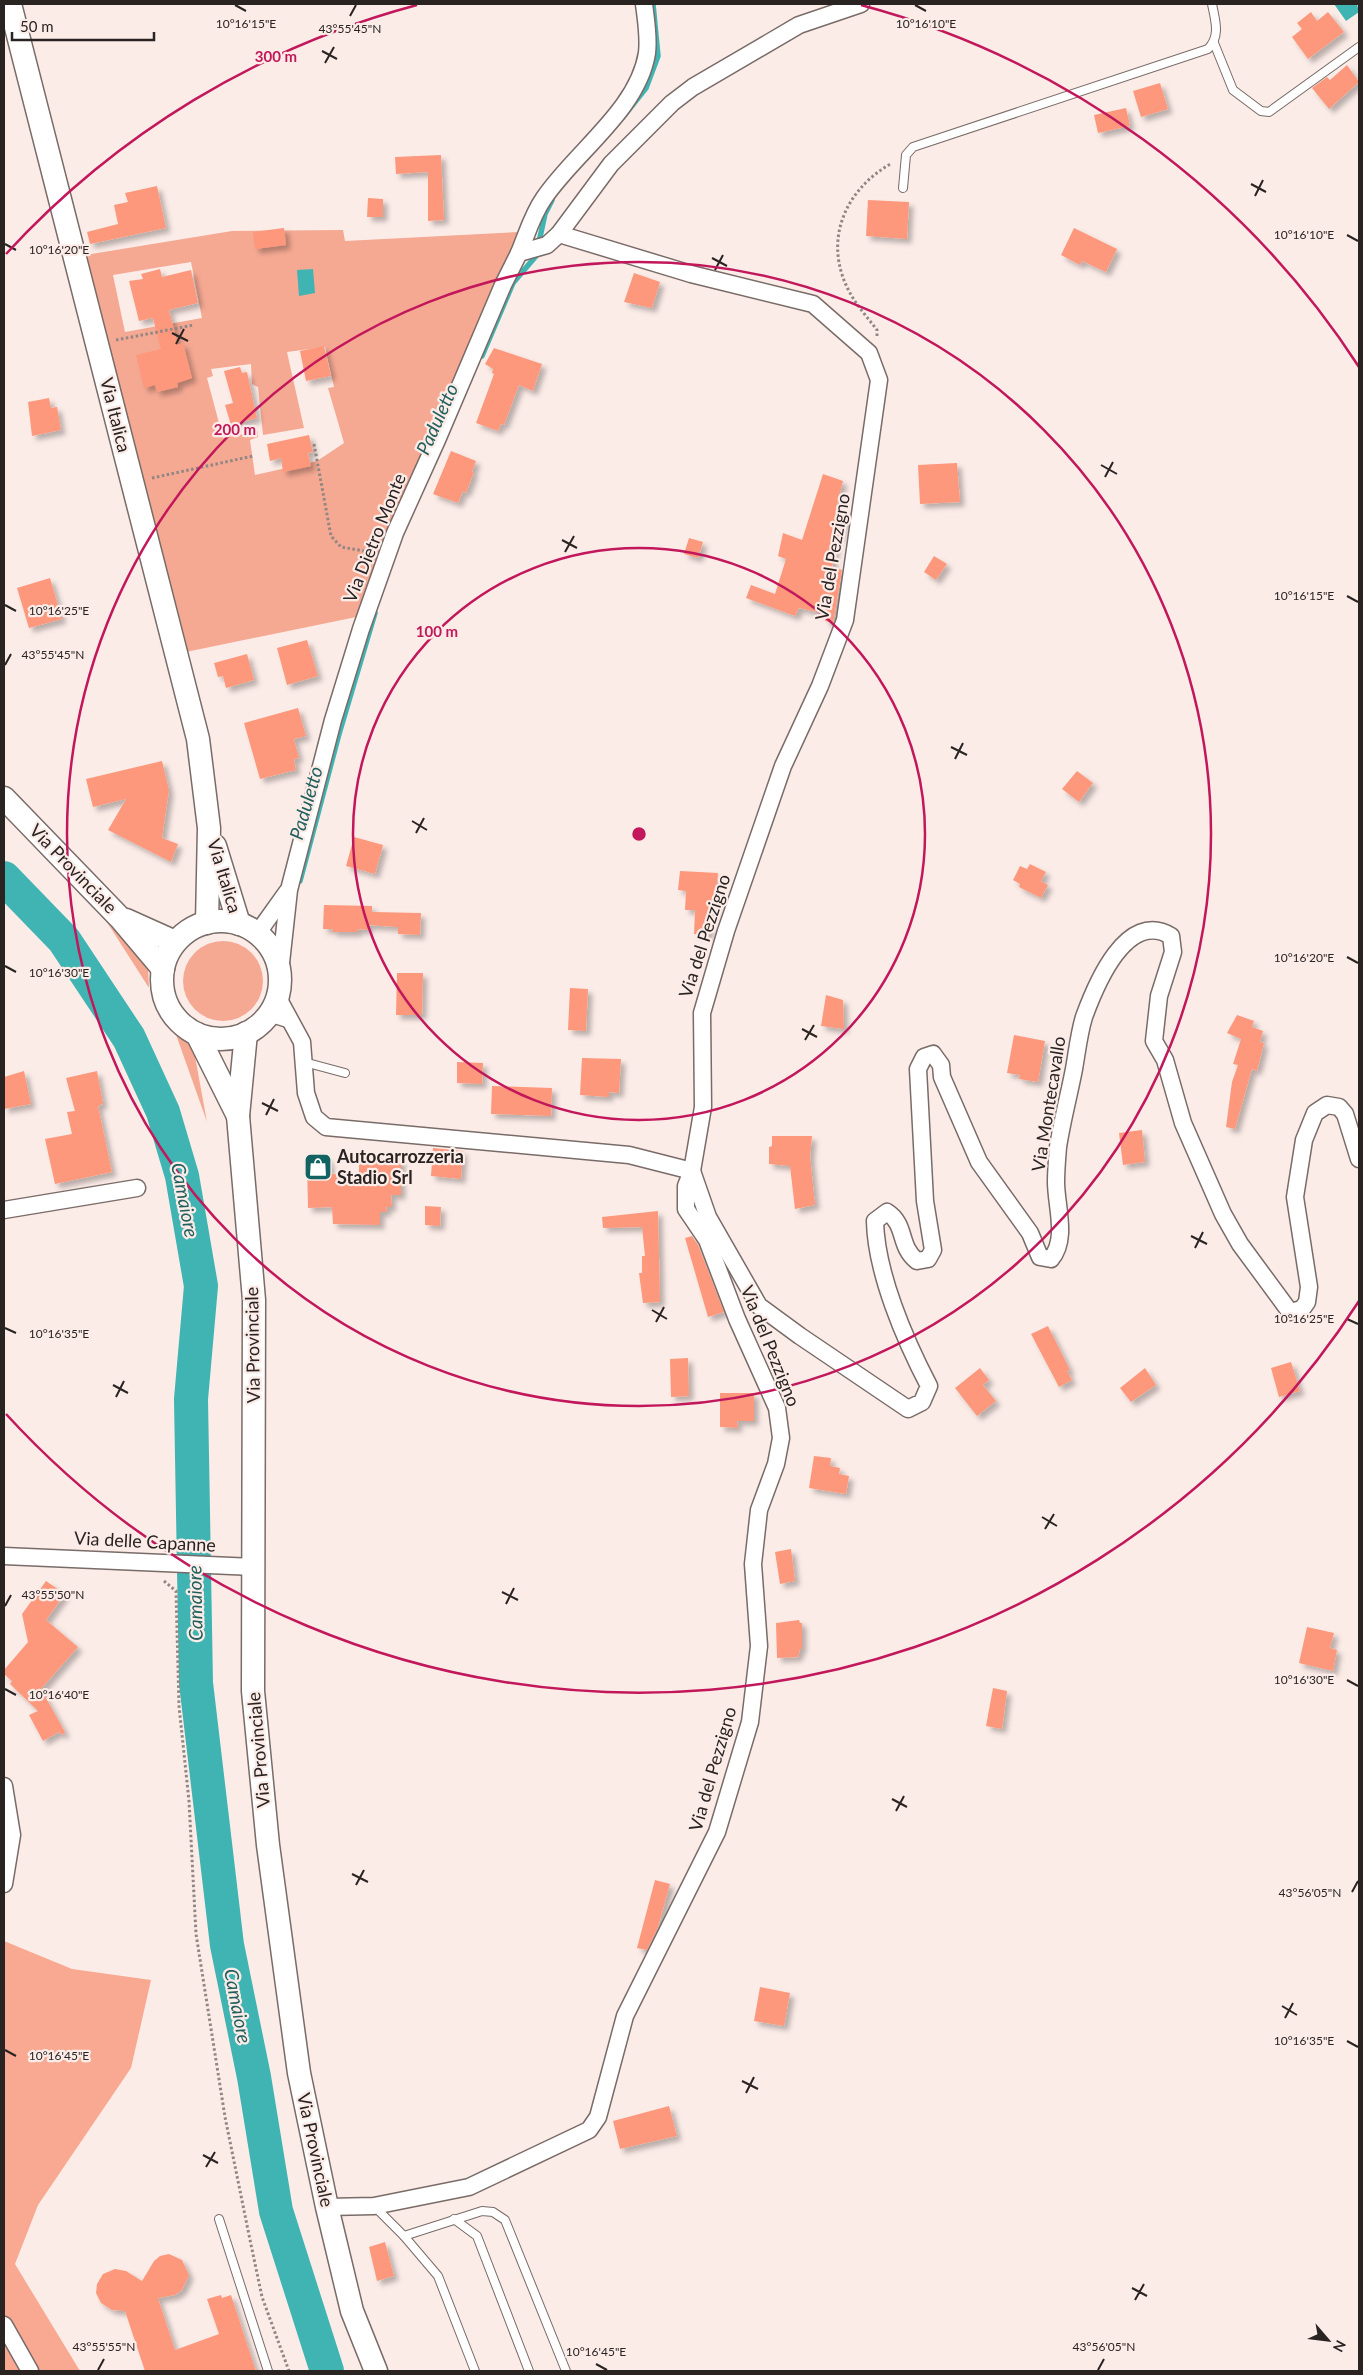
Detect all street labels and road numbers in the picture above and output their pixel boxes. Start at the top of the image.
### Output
street label: Via Italica [96,375,136,454]
street label: Via Dietro Monte [338,470,410,605]
street label: Via del Pezzigno [810,492,854,622]
street label: Via Provinciale [25,819,122,918]
street label: Via Italica [203,836,247,915]
street label: Via del Pezzigno [674,871,734,1000]
street label: Via Montecavallo [1026,1035,1070,1173]
street label: Via del Pezzigno [737,1282,805,1409]
street label: Via Provinciale [240,1287,264,1403]
street label: Via delle Capanne [74,1526,216,1556]
street label: Via Provinciale [242,1691,274,1809]
street label: Via del Pezzigno [684,1704,740,1834]
street label: Via Provinciale [293,2091,339,2209]

